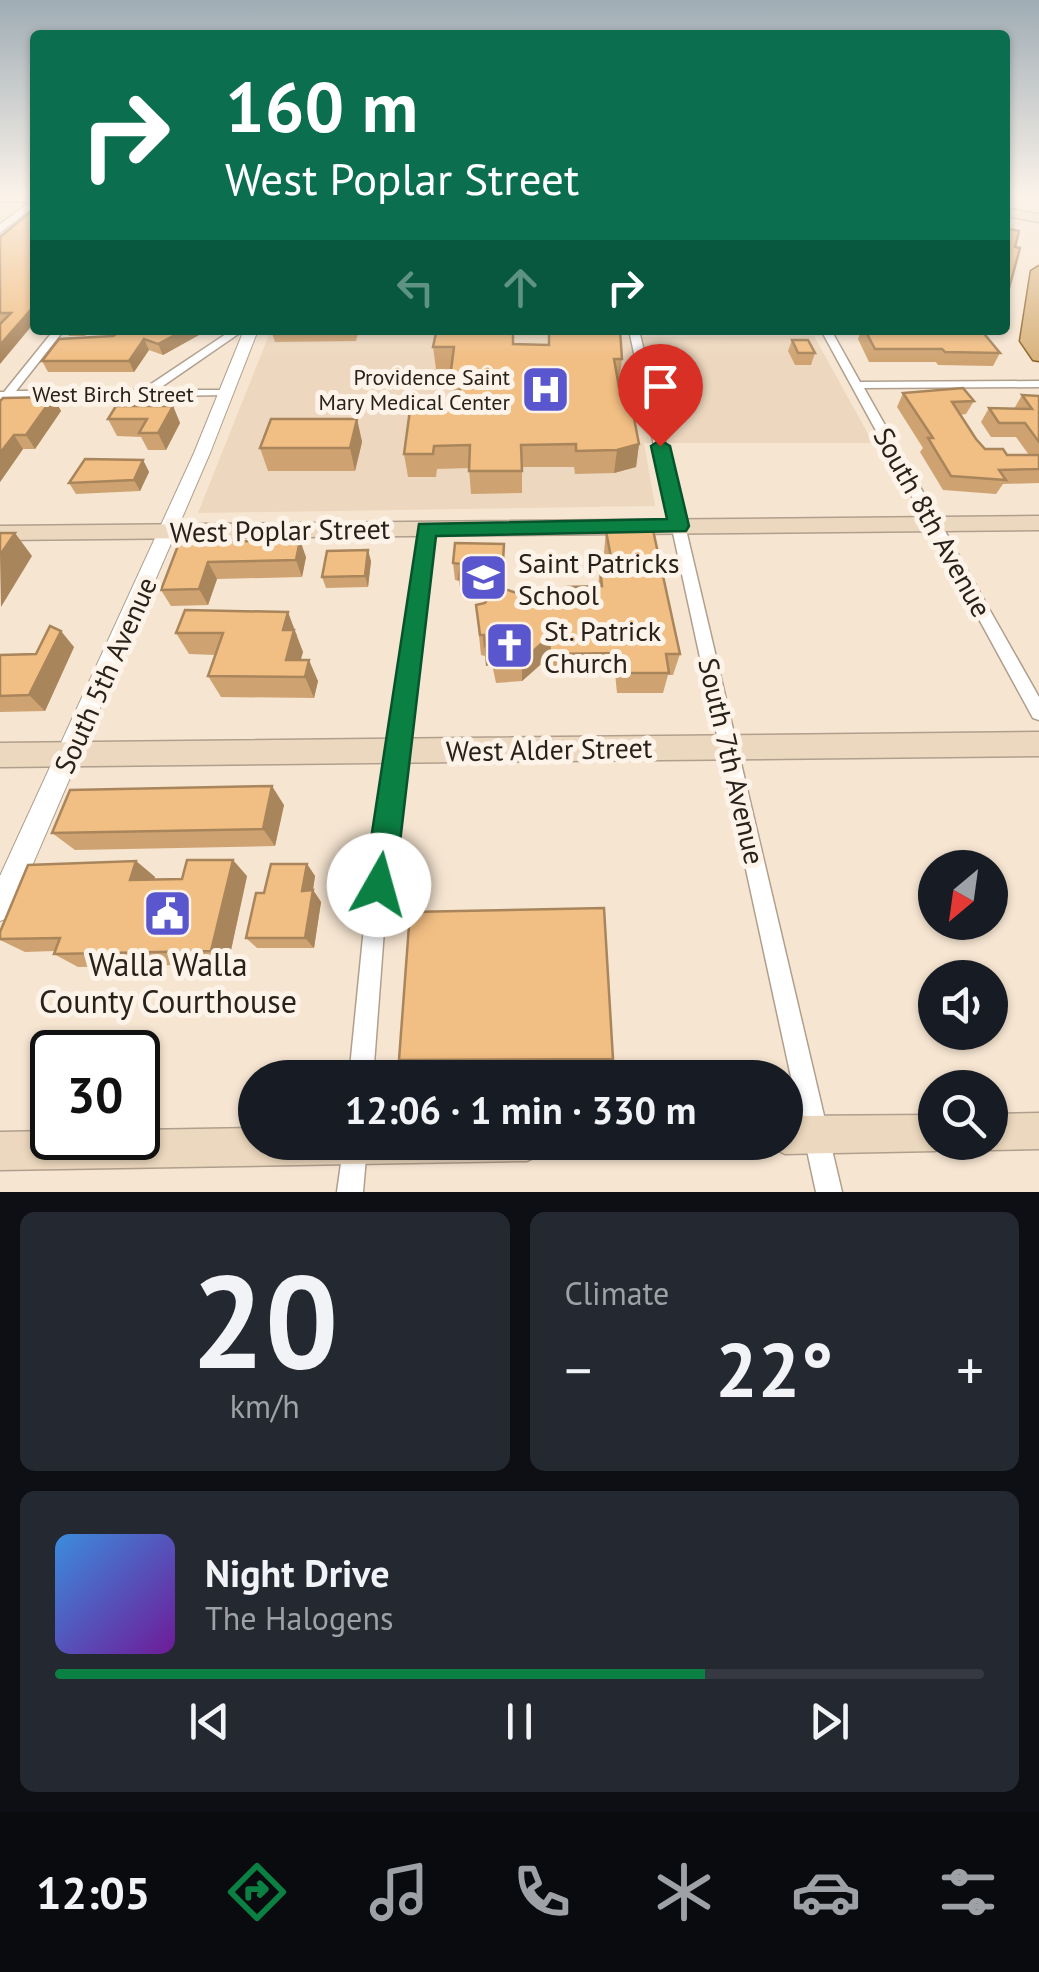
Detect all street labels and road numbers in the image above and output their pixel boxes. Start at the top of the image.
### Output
street label: West Birch Street [32,380,194,408]
street label: South 8th Avenue [866,421,1000,623]
street label: West Poplar Street [170,510,391,550]
street label: South 5th Avenue [45,571,165,779]
street label: South 7th Avenue [690,654,774,868]
street label: West Alder Street [445,729,653,769]

